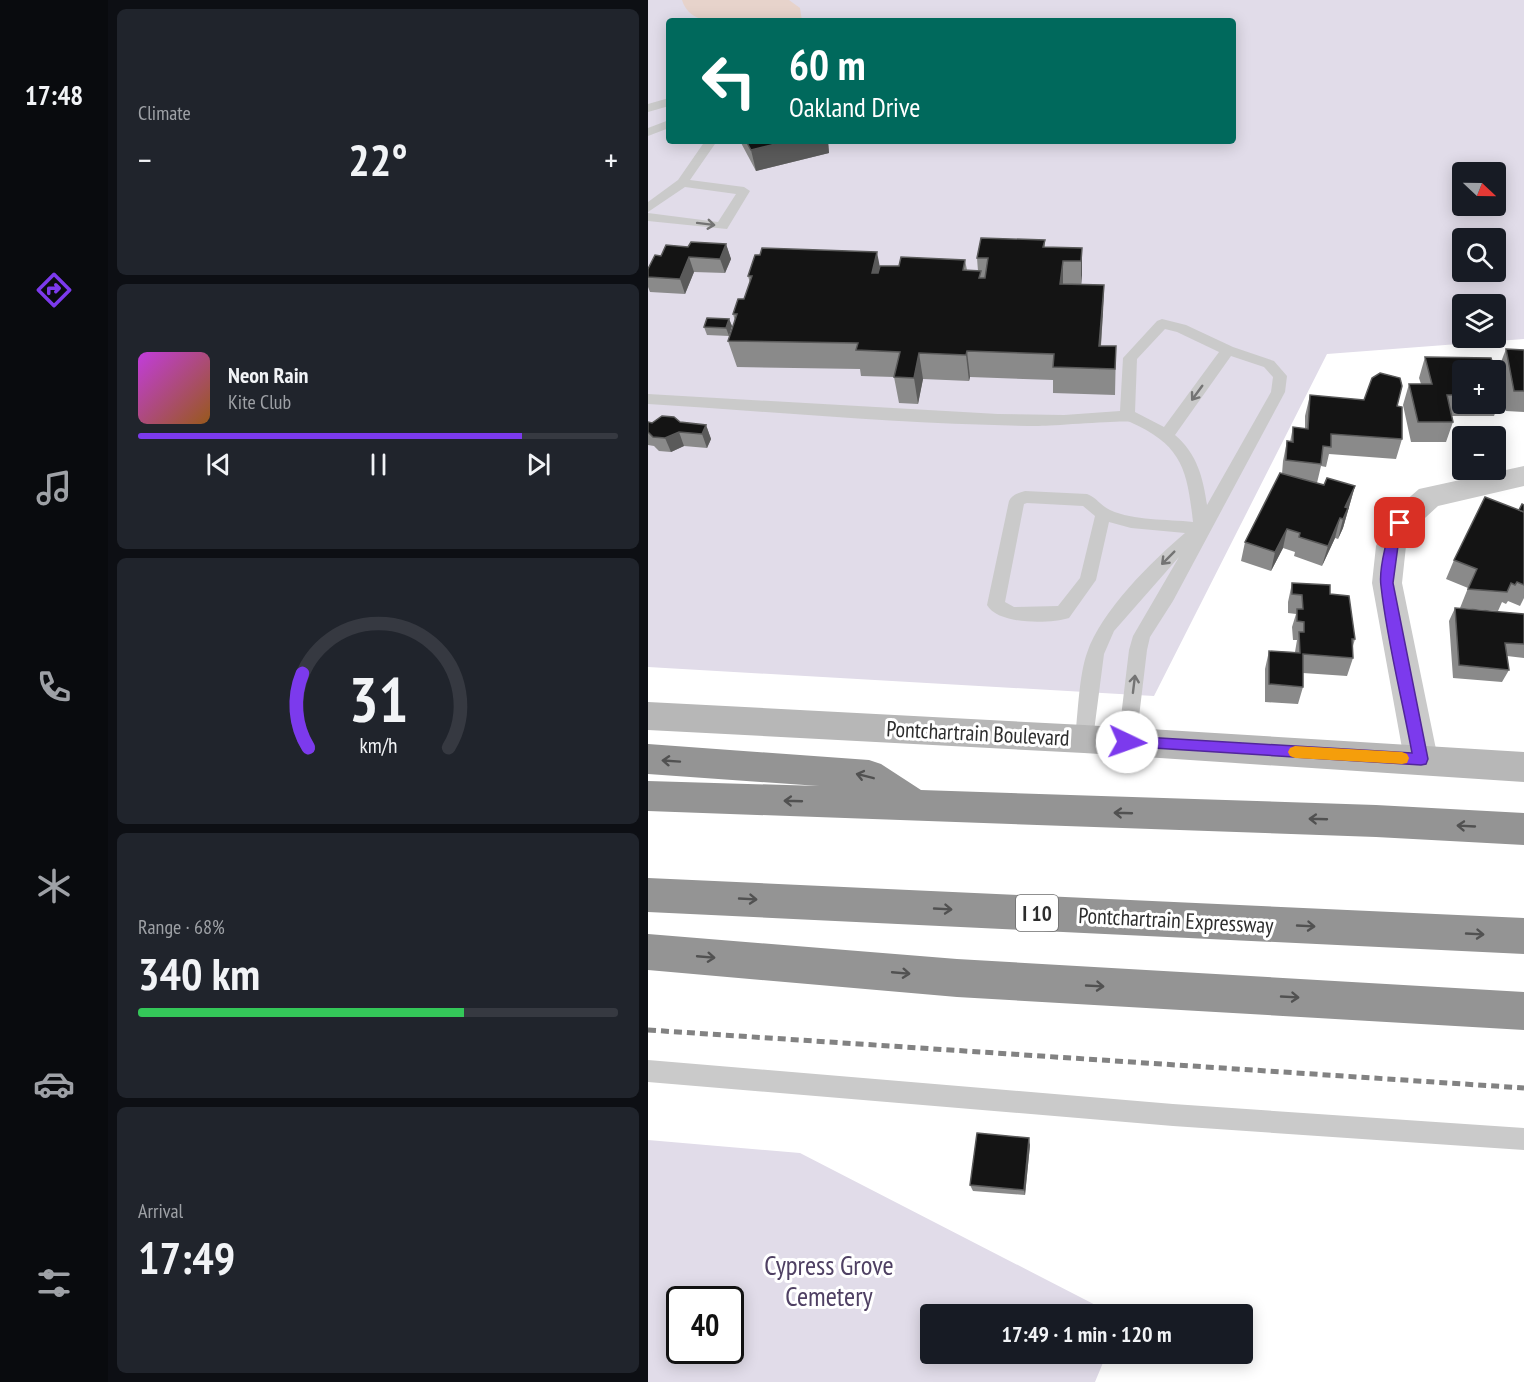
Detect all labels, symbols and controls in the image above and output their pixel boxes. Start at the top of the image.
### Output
text: 60 m [789,37,866,92]
icon: left [690,42,768,120]
text: 17:48 [25,78,83,112]
text: Oakland Drive [789,90,921,124]
text: Climate [138,100,191,126]
text: 22° [348,130,408,188]
text: − [138,138,152,181]
text: + [604,138,618,181]
north arrow [1452,162,1506,216]
map controls [1452,162,1506,480]
one-way arrow [696,219,715,230]
button: search [1452,228,1506,282]
icon: directions [33,269,75,311]
button: layers [1452,294,1506,348]
button: + [1452,360,1506,414]
text: Neon Rain [228,361,308,389]
one-way arrow [1191,384,1203,400]
text: Kite Club [228,389,291,415]
button: − [1452,426,1506,480]
icon: previous [202,448,235,481]
icon: pause [362,448,395,481]
icon: next [522,448,555,481]
icon: music [33,467,75,509]
pin [1374,497,1425,548]
icon: arrive [1383,506,1416,539]
one-way arrow [1161,551,1176,566]
text: 31 [348,658,408,739]
icon: phone [33,666,75,708]
one-way arrow [1128,674,1139,694]
position arrow [1095,710,1159,774]
street label: Pontchartrain Boulevard [886,714,1070,752]
text: km/h [359,731,397,759]
one-way arrow [661,755,681,766]
one-way arrow [856,770,875,782]
one-way arrow [784,795,804,806]
one-way arrow [1114,807,1134,818]
one-way arrow [1308,814,1328,825]
one-way arrow [1456,820,1476,831]
icon: climate [33,865,75,907]
one-way arrow [738,894,758,905]
road number: I 10 [1016,895,1058,931]
street label: Pontchartrain Expressway [1078,901,1275,939]
one-way arrow [933,903,953,914]
text: Range · 68% [138,914,225,940]
one-way arrow [1295,921,1315,932]
one-way arrow [1464,929,1484,940]
text: 340 km [138,944,260,1002]
one-way arrow [696,952,716,963]
one-way arrow [890,968,910,979]
one-way arrow [1085,981,1105,992]
one-way arrow [1279,992,1299,1003]
icon: car [33,1063,75,1105]
text: Arrival [138,1198,183,1224]
text: 17:49 [138,1228,235,1286]
park label: Cypress Grove Cemetery [764,1248,894,1313]
icon: filters [33,1262,75,1304]
speed limit sign: 40 [666,1286,744,1364]
text: 17:49 · 1 min · 120 m [1001,1320,1172,1348]

